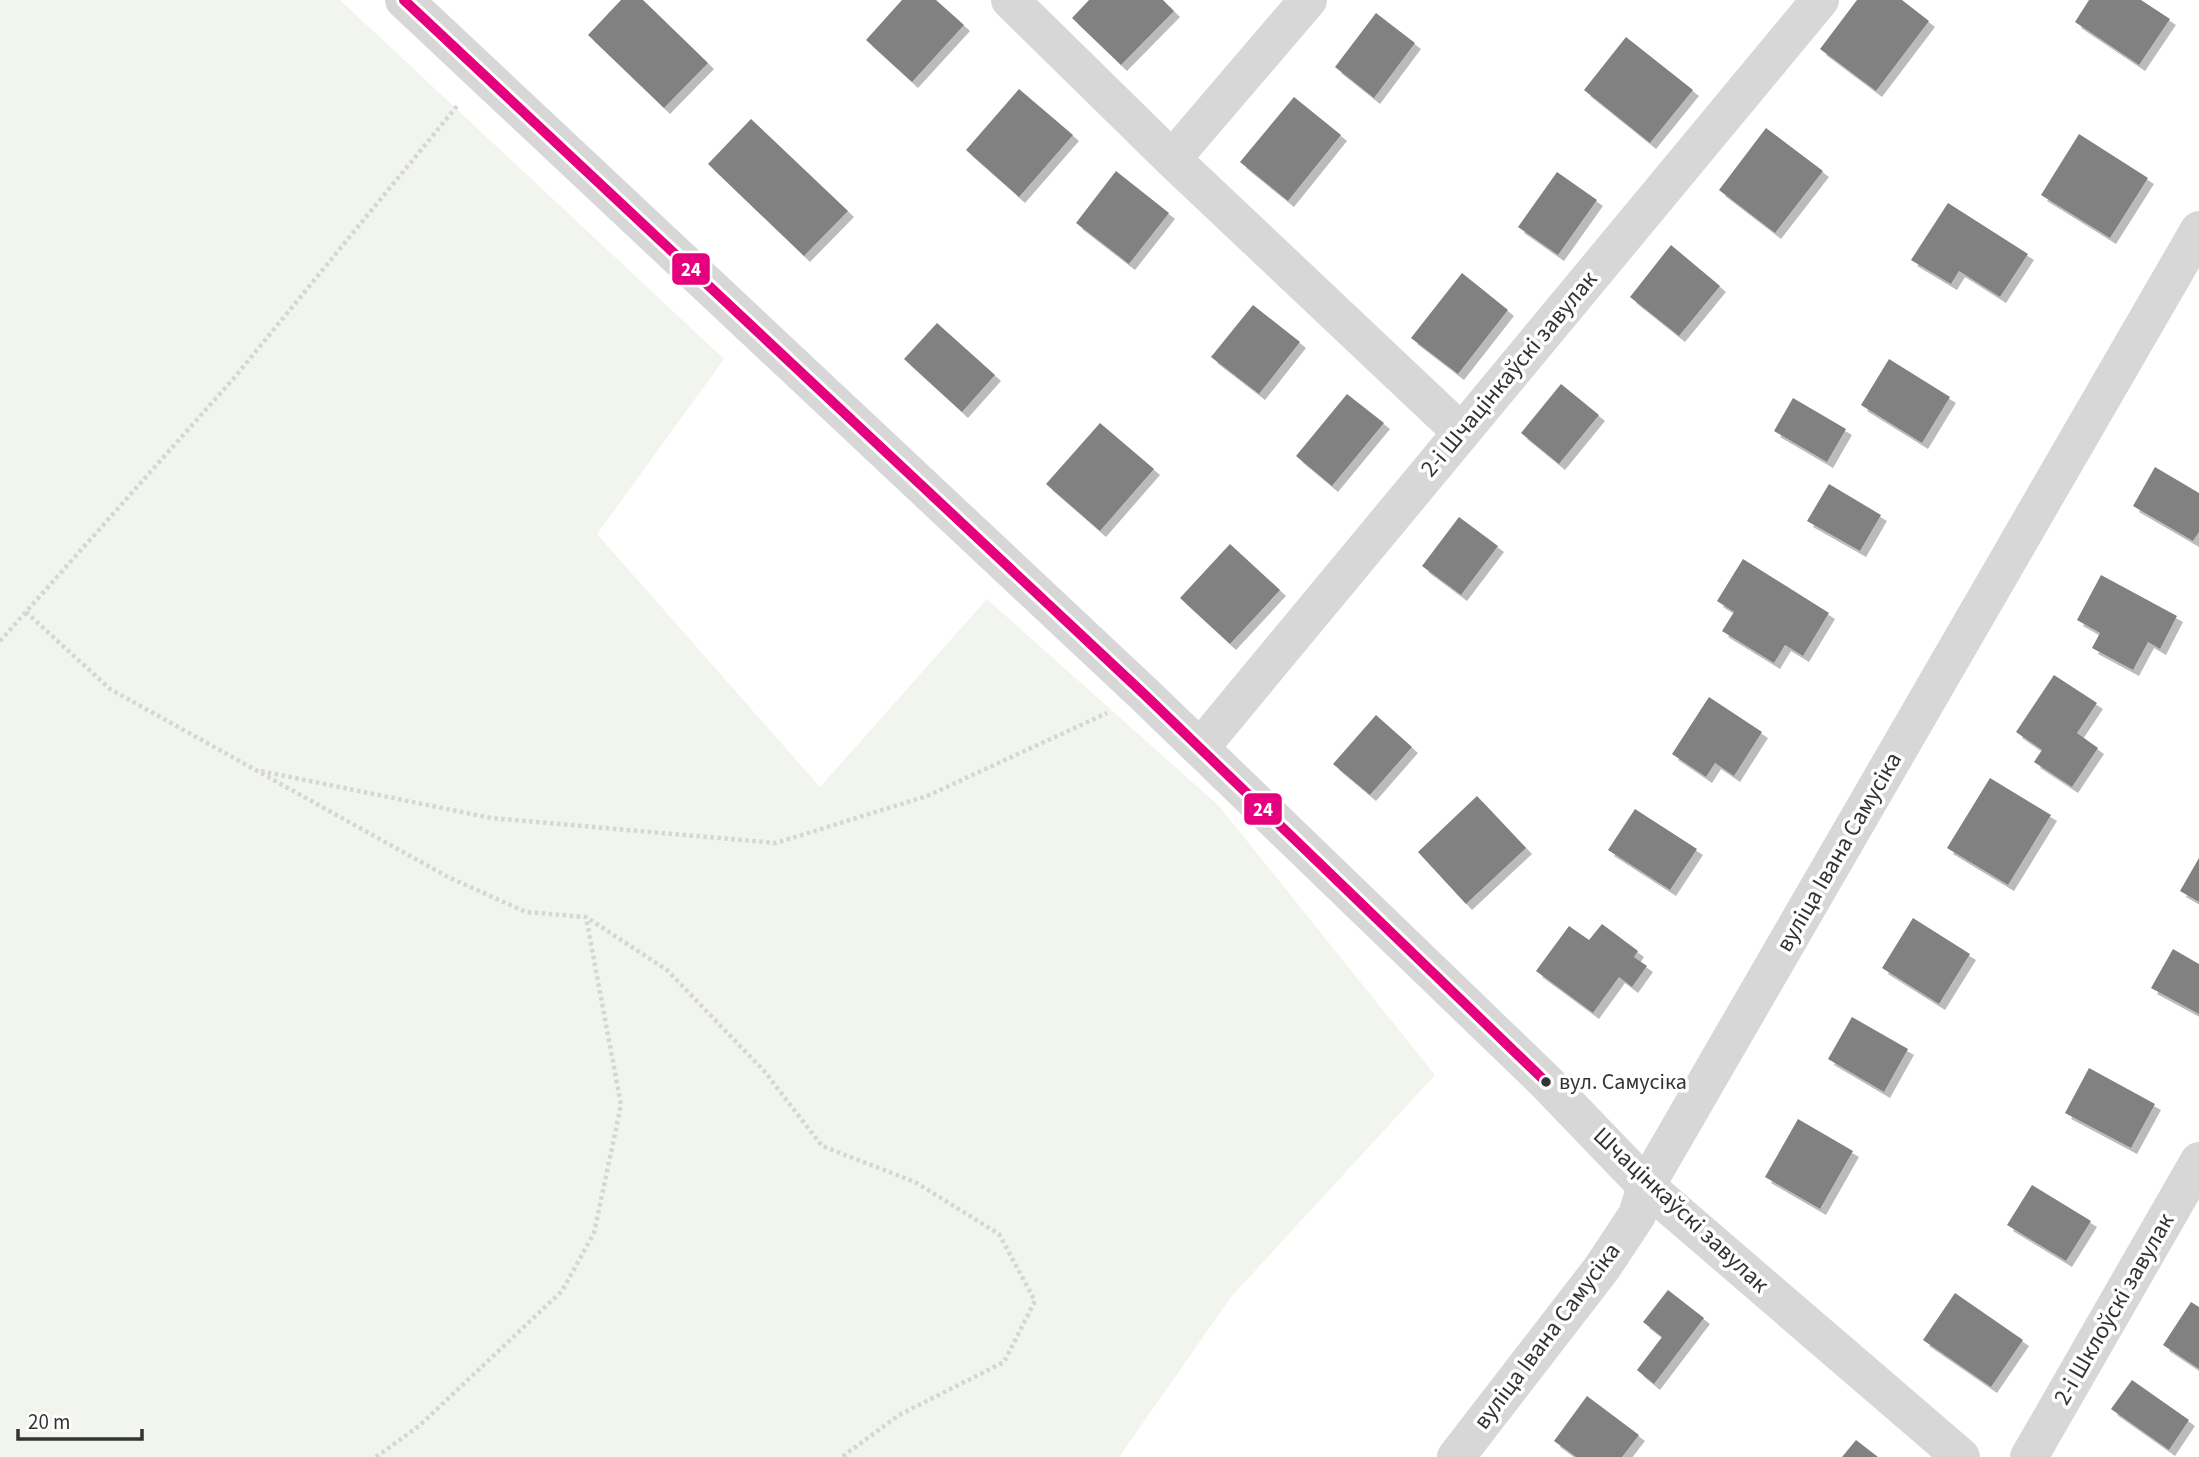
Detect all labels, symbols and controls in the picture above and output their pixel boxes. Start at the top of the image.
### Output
line badge: 24 [671,252,711,286]
text: 24 [681,257,701,284]
street label: 2-і Шчацінкаўскі завулак [1412,263,1606,485]
street label: вуліца Івана Самусіка [1767,745,1911,959]
line badge: 24 [1243,792,1283,826]
text: 24 [1253,797,1273,824]
place label: вул. Самусіка [1559,1066,1687,1098]
marker: вул. Самусіка [1539,1075,1553,1089]
street label: Шчацінкаўскі завулак [1585,1119,1777,1301]
street label: 2-і Шклоўскі завулак [2045,1207,2183,1411]
street label: вуліца Івана Самусіка [1465,1235,1629,1437]
scale bar [18,1398,142,1442]
text: 20 m [28,1407,70,1437]

